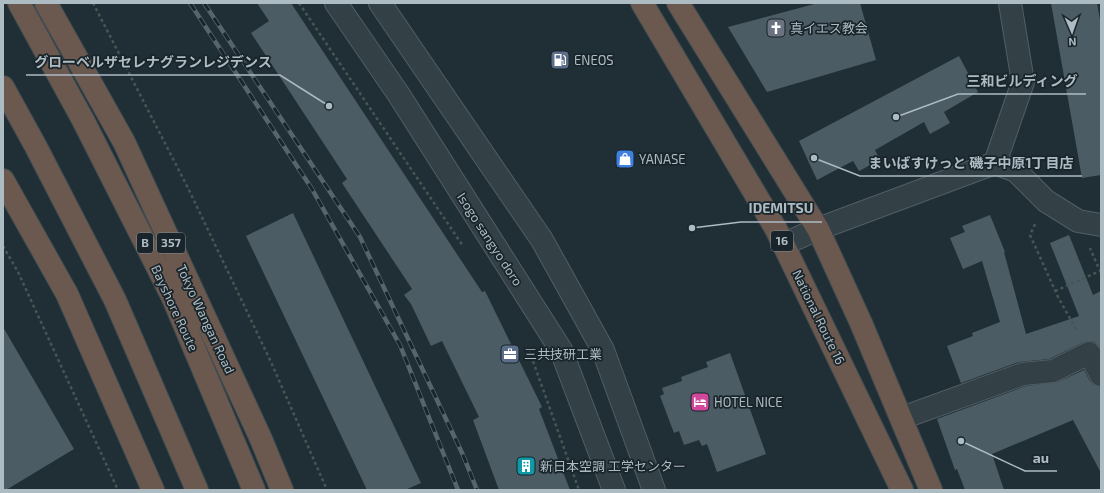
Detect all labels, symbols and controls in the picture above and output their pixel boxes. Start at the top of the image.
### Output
north arrow [1052,12,1092,52]
church icon: 真イエス教会 [765,17,787,39]
place label: 真イエス教会 [790,20,868,36]
text: N [1068,36,1077,49]
callout: グローベルザセレナグランレジデンス [26,49,280,75]
fuel station icon: ENEOS [549,49,571,71]
place label: ENEOS [574,52,614,68]
text: グローベルザセレナグランレジデンス [34,53,272,70]
callout: 三和ビルディング [958,68,1086,94]
text: 三和ビルディング [966,72,1078,89]
shop icon: YANASE [614,148,636,170]
callout: まいばすけっと 磯子中原1丁目店 [860,150,1082,176]
place label: YANASE [639,151,686,167]
text: まいばすけっと 磯子中原1丁目店 [868,154,1074,171]
street label: Isogo sangyo doro [454,189,526,289]
callout: IDEMITSU [741,196,822,222]
text: IDEMITSU [749,199,813,216]
road number: 16 [771,231,793,251]
road number: B [137,233,153,253]
road number: 357 [157,233,185,253]
street label: Bayshore Route [148,262,202,354]
street label: Tokyo Wangan Road [174,262,238,376]
street label: National Route 16 [789,267,849,367]
office icon: 三共技研工業 [499,343,521,365]
place label: 三共技研工業 [524,346,602,362]
hotel icon: HOTEL NICE [689,391,711,413]
place label: HOTEL NICE [714,394,783,410]
callout: au [1025,445,1057,471]
text: au [1033,449,1049,466]
building icon: 新日本空調 工学センター [515,455,537,477]
place label: 新日本空調 工学センター [540,458,686,474]

